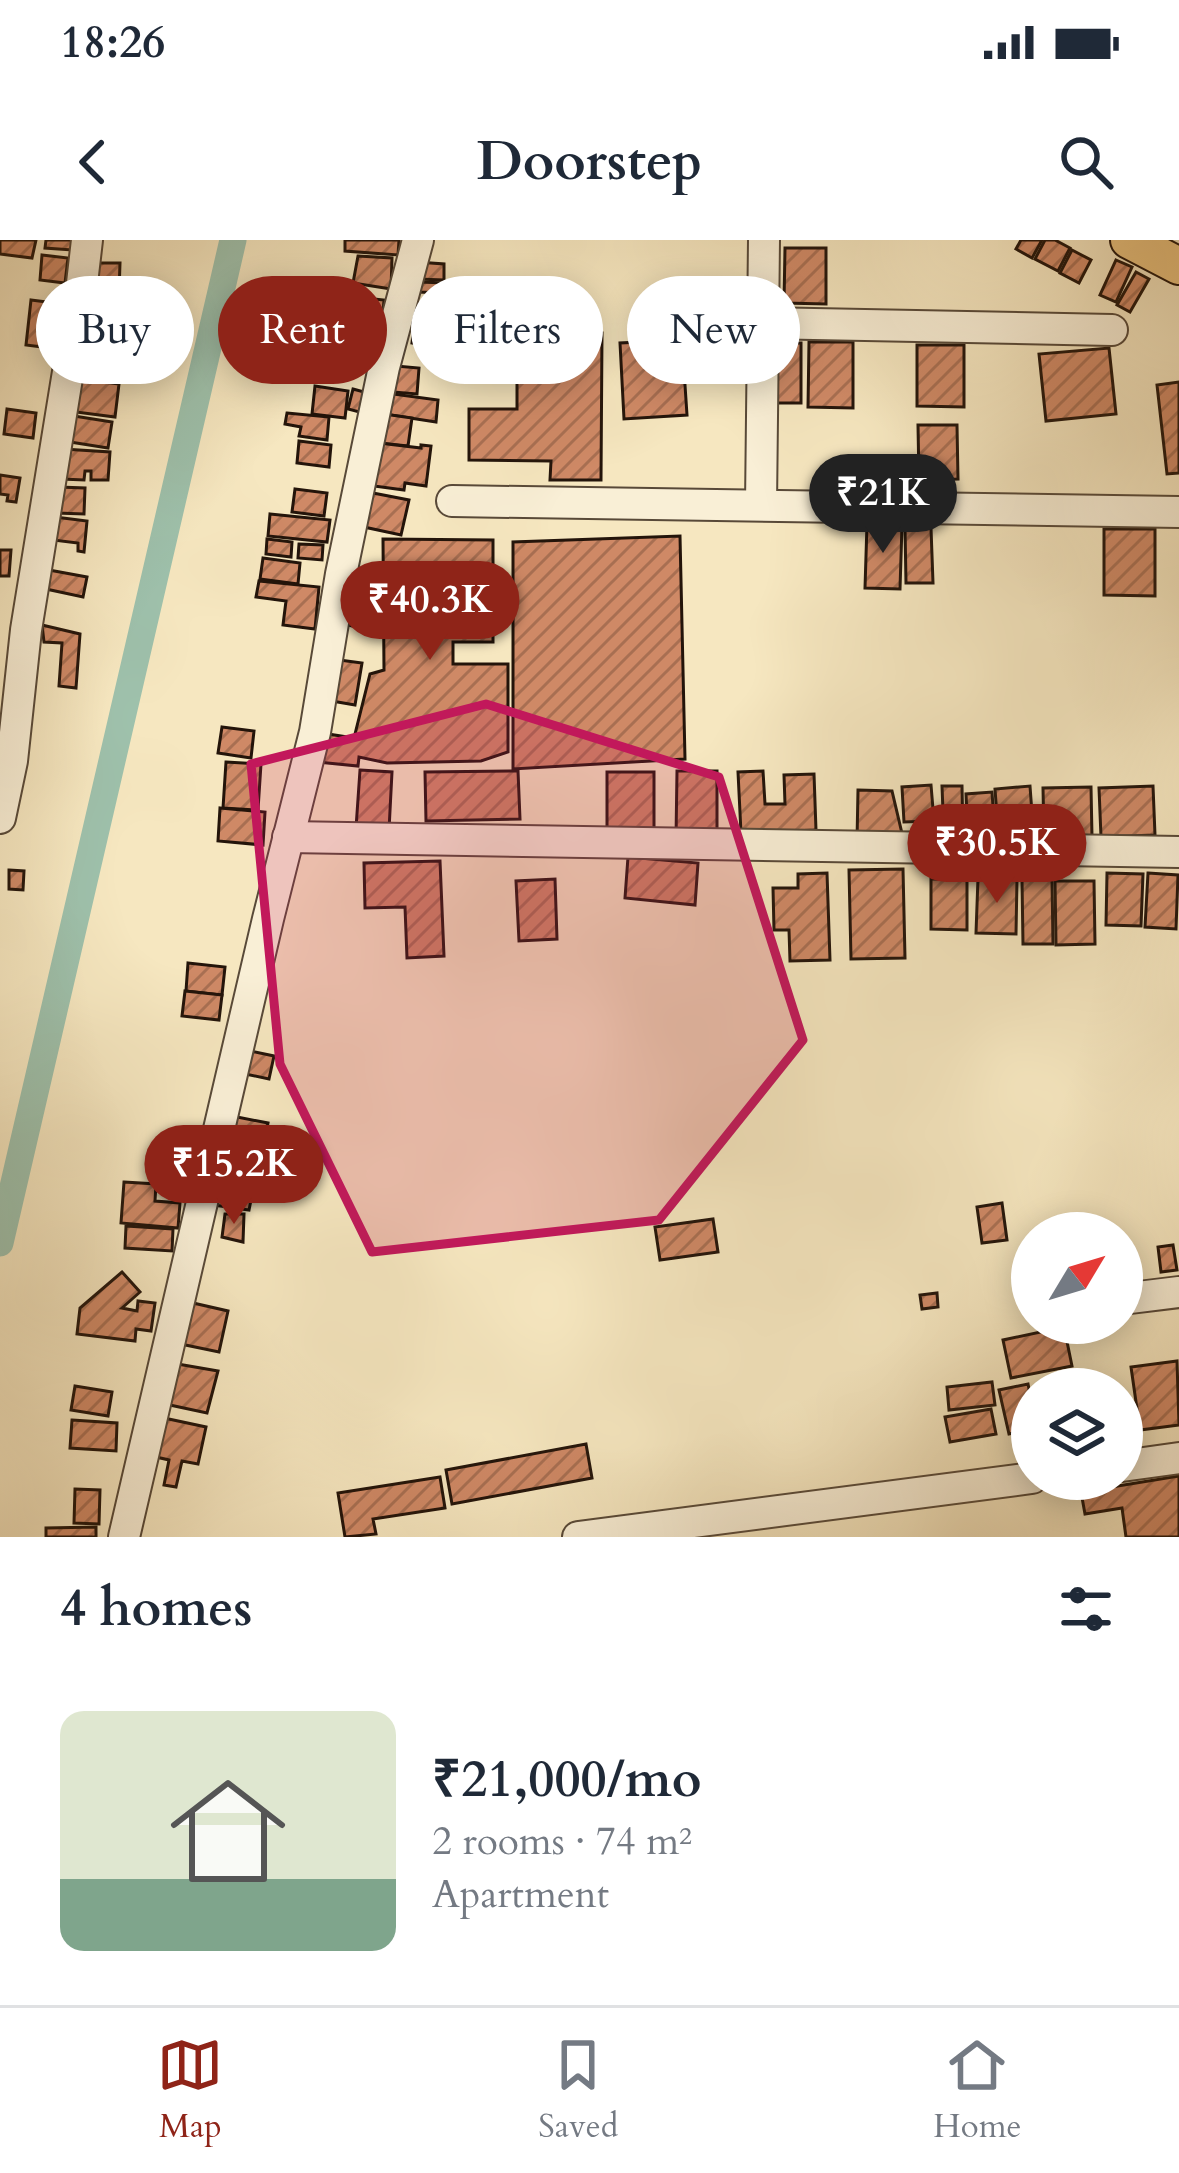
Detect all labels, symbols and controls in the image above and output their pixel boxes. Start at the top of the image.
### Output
text: 18:26 [60,12,165,73]
text: Doorstep [477,126,702,199]
icon: back [60,129,126,195]
icon: search [1053,129,1119,195]
chip: Buy [36,276,194,384]
chip: Rent [218,276,387,384]
chip: Filters [411,276,603,384]
chip: New [627,276,800,384]
pin: ₹21K [812,454,954,556]
text: ₹21K [836,466,930,519]
pin: ₹40.3K [332,561,528,663]
text: ₹40.3K [367,573,493,626]
pin: ₹30.5K [899,804,1095,906]
text: ₹30.5K [934,816,1060,869]
pin: ₹15.2K [136,1125,332,1227]
text: ₹15.2K [171,1137,297,1190]
north arrow [1011,1212,1143,1344]
map controls [1011,1212,1143,1500]
button: layers [1011,1368,1143,1500]
text: 4 homes [60,1574,252,1644]
icon: filters [1053,1576,1119,1642]
text: ₹21,000/mo [432,1745,701,1815]
icon: home [156,1759,300,1903]
text: 2 rooms · 74 m² [432,1815,692,1868]
text: Apartment [432,1868,609,1921]
tab: Map [157,2032,223,2149]
tab: Saved [538,2032,618,2149]
tab: Home [933,2032,1022,2149]

